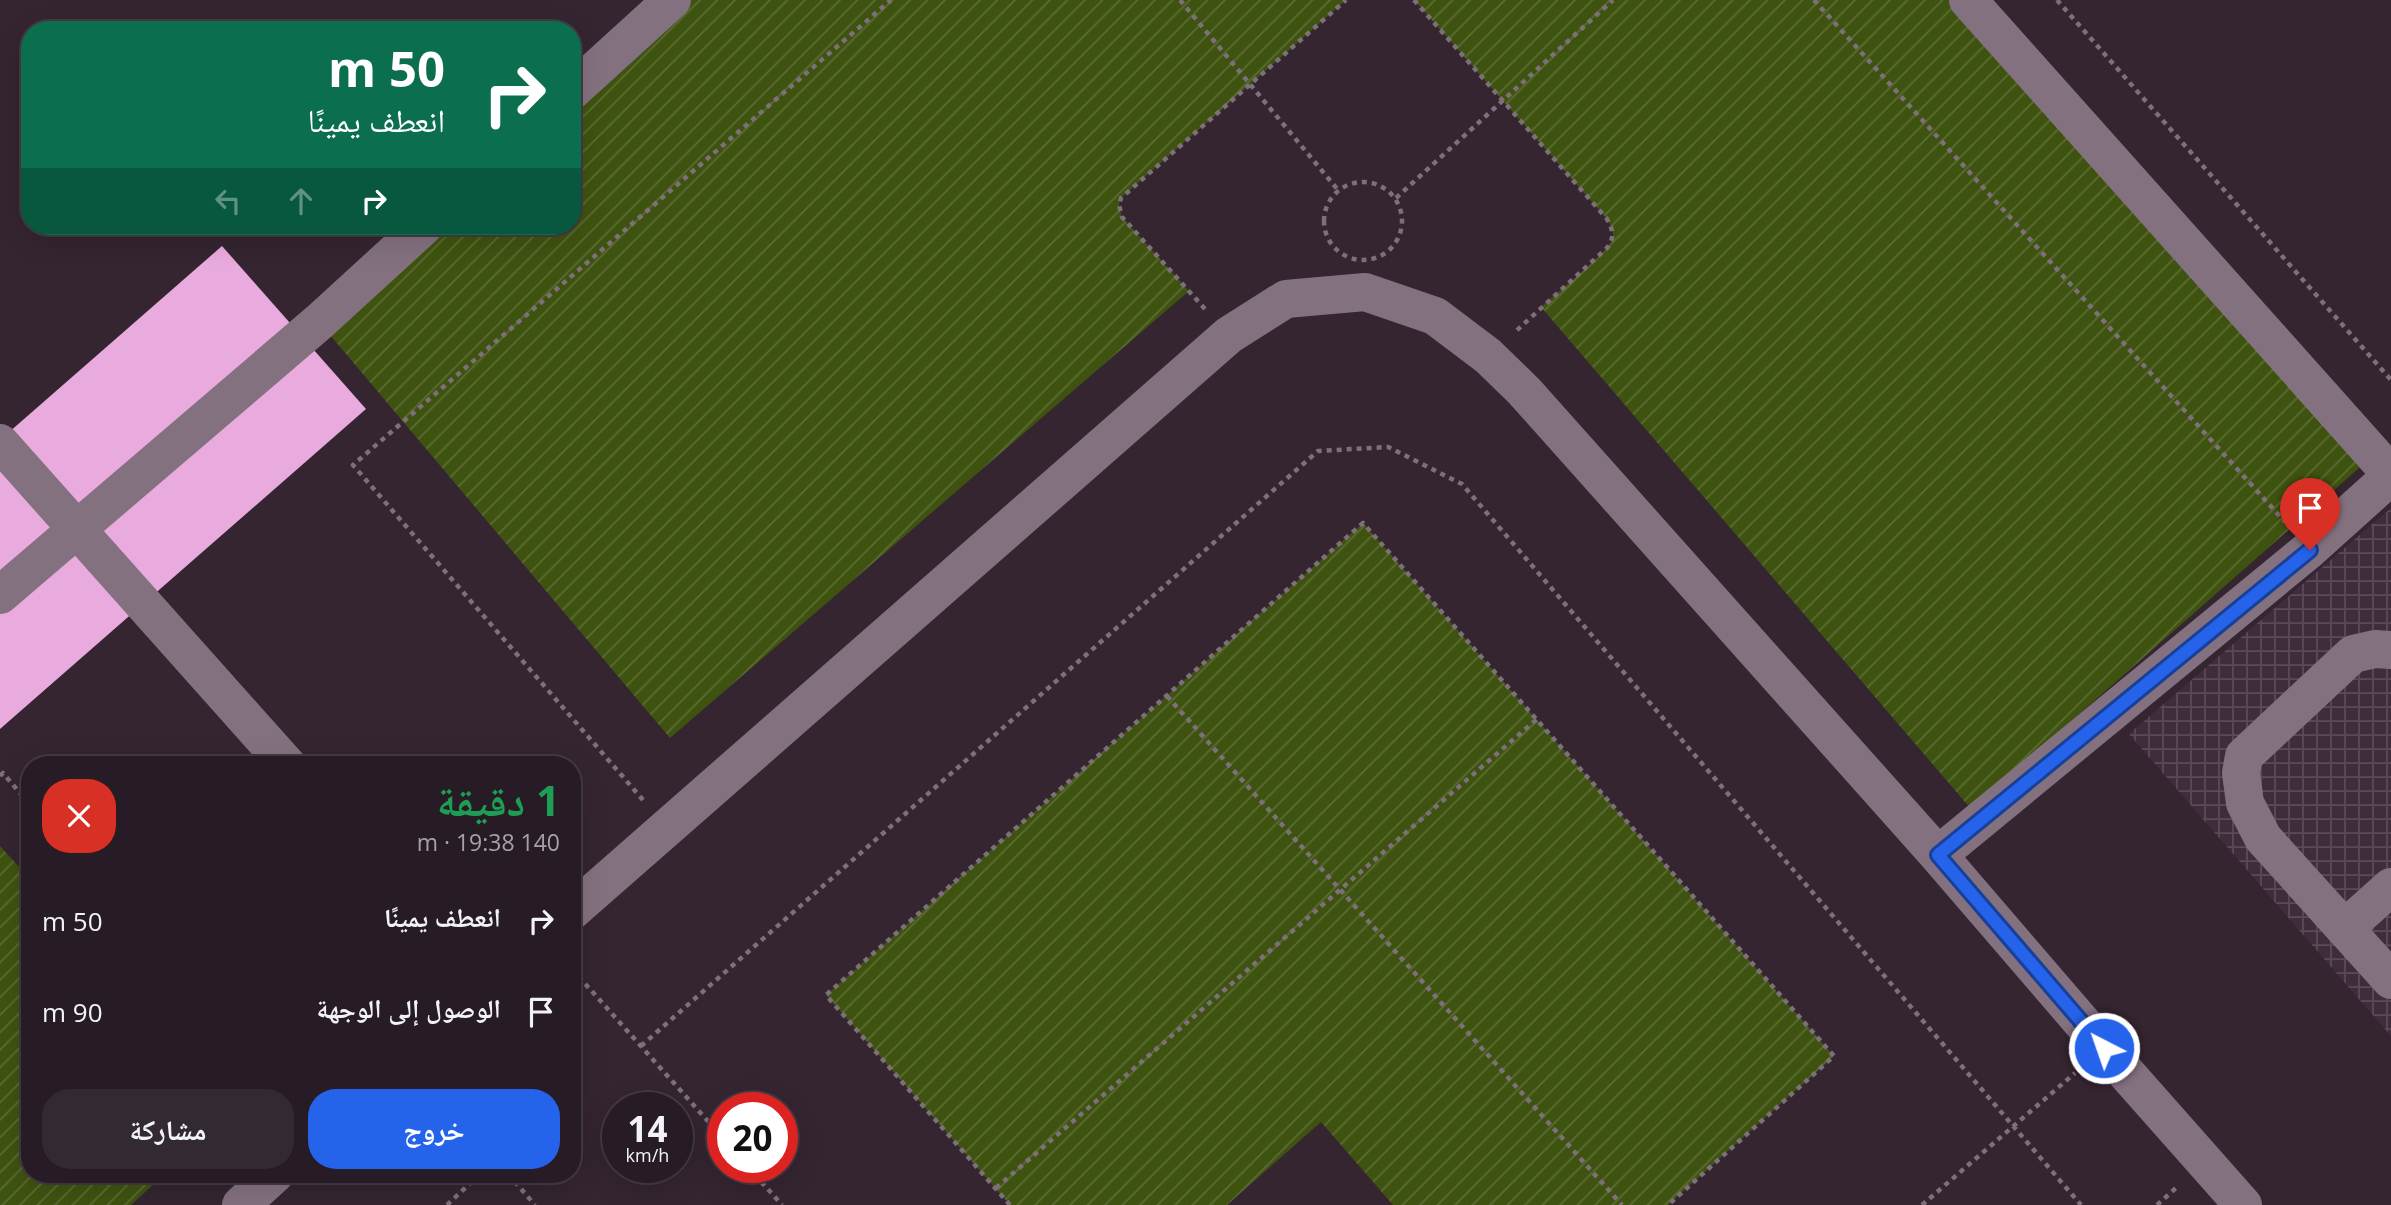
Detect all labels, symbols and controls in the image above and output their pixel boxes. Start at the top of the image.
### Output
text: 50 m [328,35,445,101]
icon: right [469,49,560,140]
text: انعطف يمينًا [308,98,445,141]
icon: left [209,182,247,220]
icon: ahead [282,182,320,220]
icon: right [355,182,393,220]
pin [2280,478,2340,550]
icon: arrive [2291,489,2329,527]
text: 1 دقيقة [437,771,560,828]
button: close [42,779,116,853]
text: 140 m · 19:38 [417,826,560,858]
text: انعطف يمينًا [384,899,501,935]
icon: right [522,902,560,940]
text: 50 m [42,903,103,939]
text: الوصول إلى الوجهة [317,990,501,1026]
icon: arrive [522,993,560,1031]
text: 90 m [42,994,103,1030]
position arrow [2067,1011,2141,1085]
button: مشاركة [42,1089,294,1169]
button: خروج [308,1089,560,1169]
speed limit sign: 20 [707,1092,798,1183]
text: 14 [627,1105,668,1152]
text: km/h [626,1143,669,1167]

